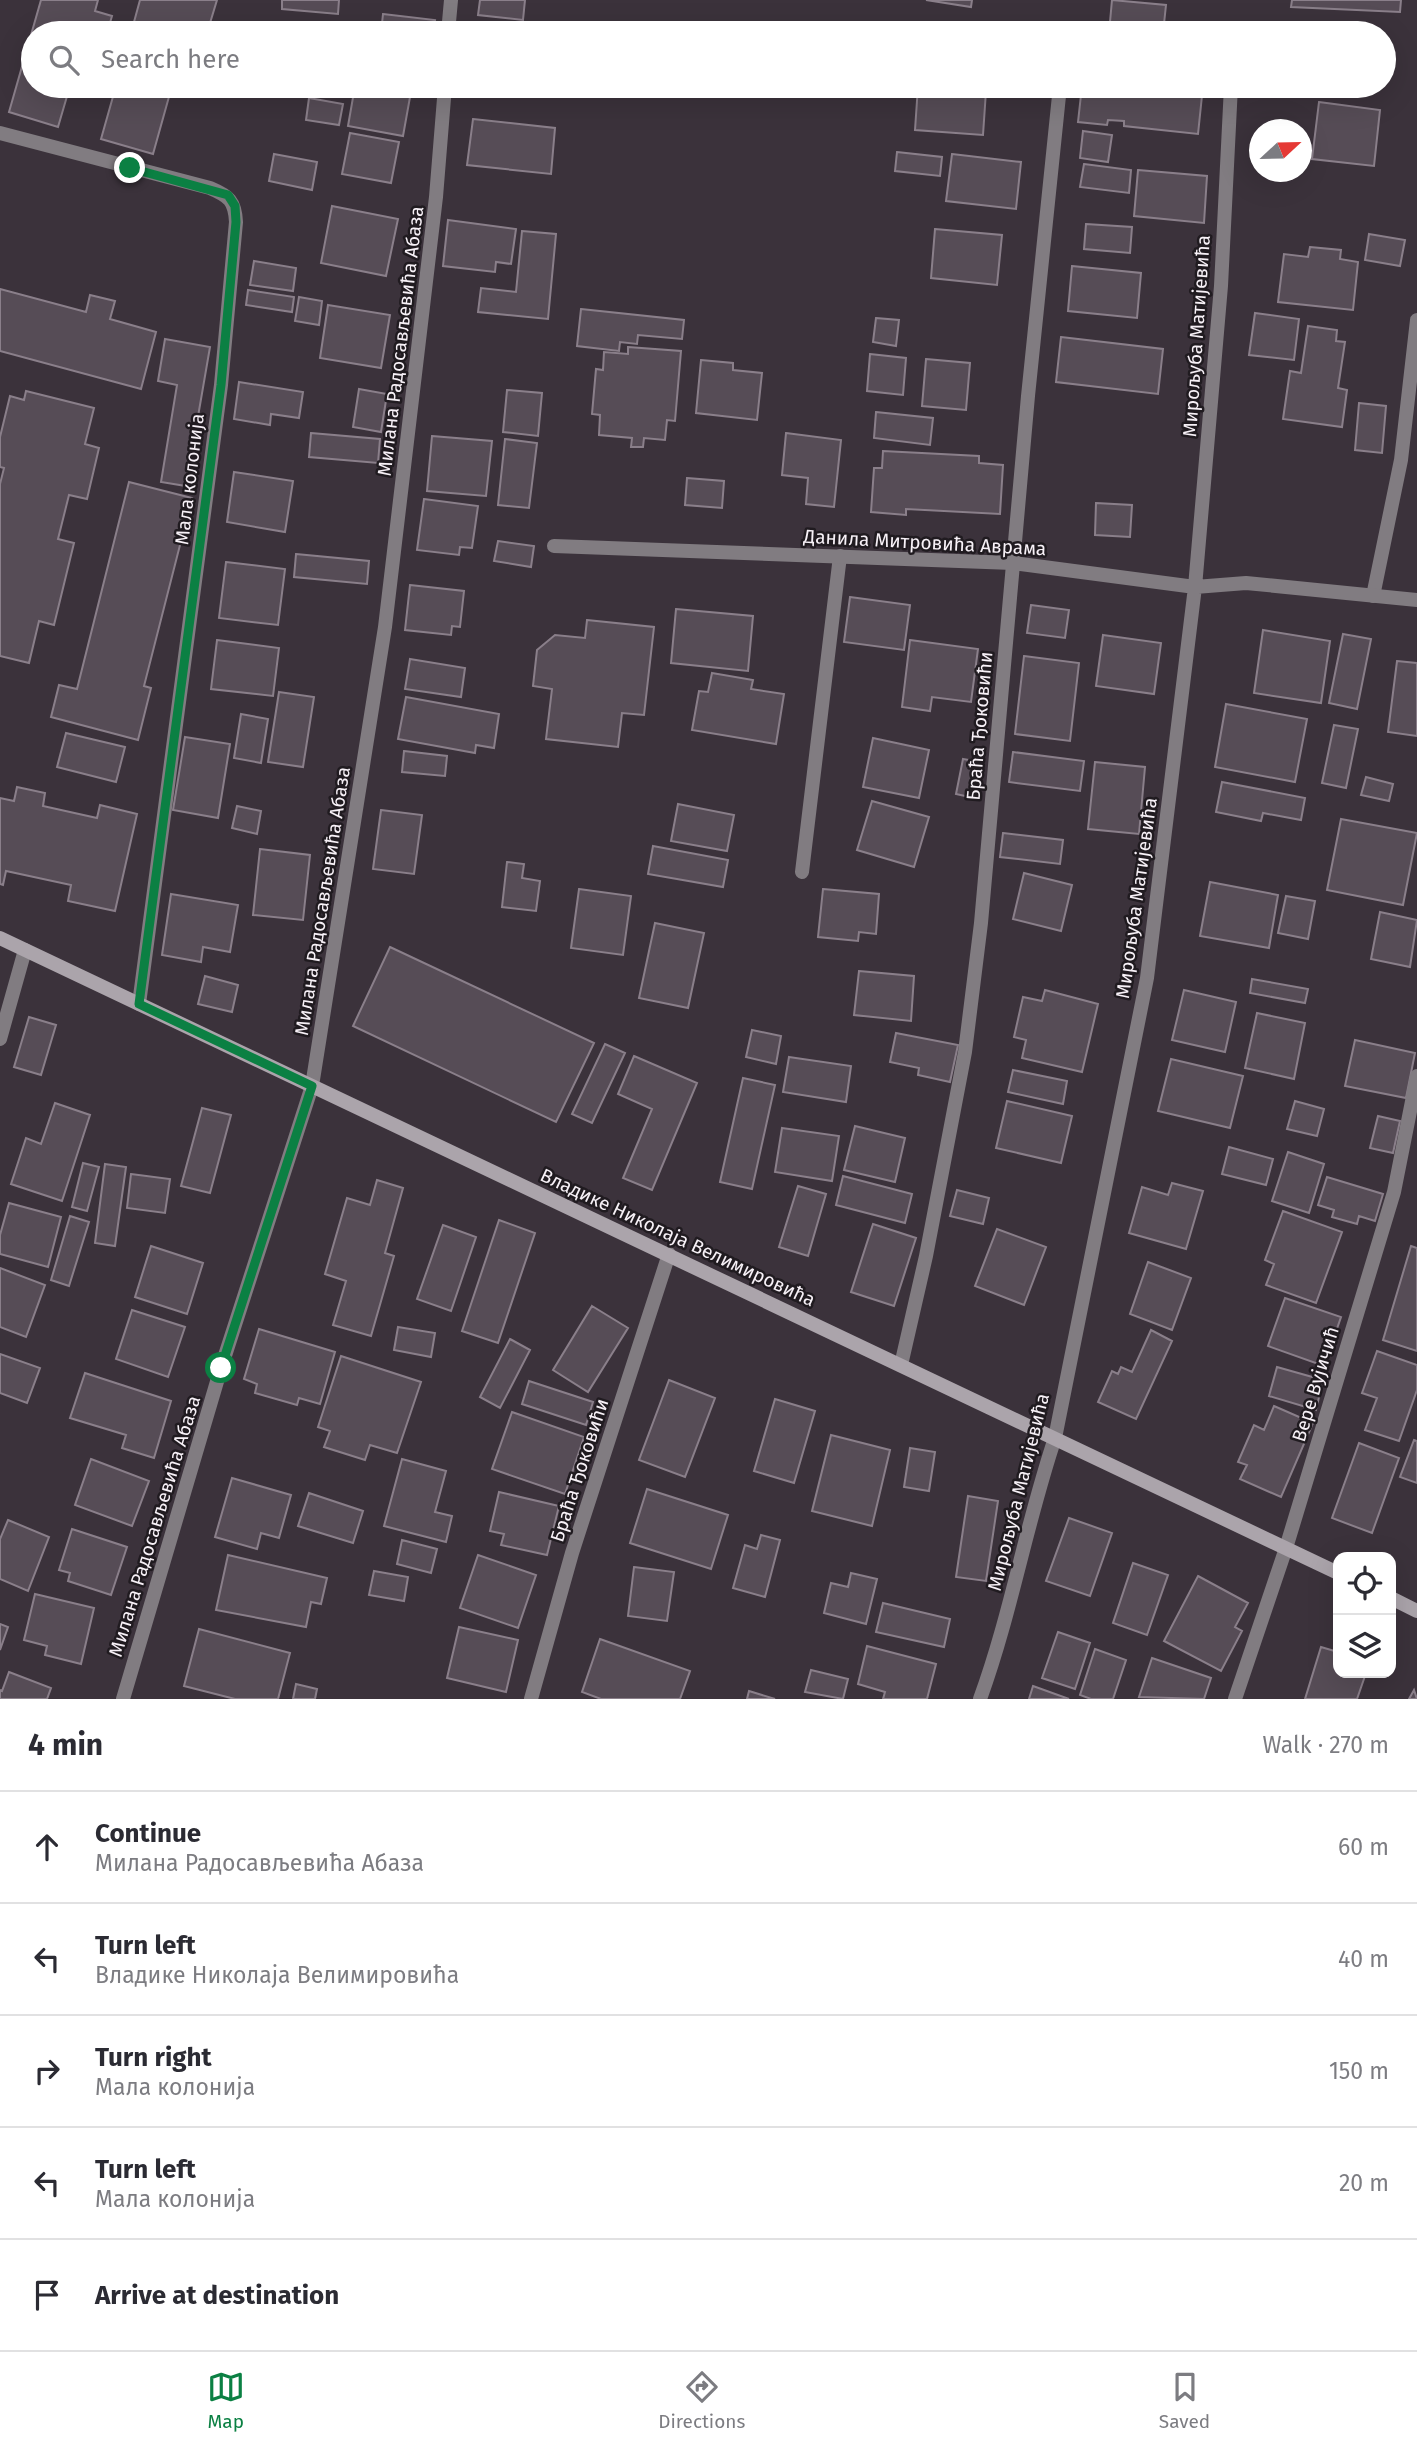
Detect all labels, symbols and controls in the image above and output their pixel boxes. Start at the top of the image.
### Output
search box [21,21,1396,98]
icon: search [45,41,83,79]
text: Search here [101,44,240,75]
north arrow [1249,119,1312,182]
route end [114,152,145,183]
street label: Милана Радосављевића Абаза [373,205,428,477]
street label: Мирољуба Матијевића [1178,234,1215,438]
street label: Мала колонија [170,412,209,546]
street label: Данила Митровића Аврама [802,525,1047,560]
street label: Браћа Ђоковићи [962,651,997,801]
street label: Милана Радосављевића Абаза [290,765,355,1037]
street label: Мирољуба Матијевића [1111,796,1162,1000]
street label: Владике Николаја Велимировића [537,1163,819,1311]
street label: Вере Вујичић [1287,1324,1344,1445]
route start [205,1352,236,1383]
street label: Мирољуба Матијевића [983,1391,1054,1593]
street label: Милана Радосављевића Абаза [104,1393,205,1659]
street label: Браћа Ђоковићи [545,1396,613,1545]
map controls [1333,1552,1396,1678]
button: locate [1333,1552,1396,1615]
button: layers [1333,1615,1396,1678]
text: 4 min [28,1727,103,1763]
text: Walk · 270 m [1262,1731,1389,1759]
text: Continue [95,1818,201,1849]
icon: ahead [28,1828,66,1866]
text: 60 m [1338,1833,1389,1861]
text: Милана Радосављевића Абаза [95,1849,424,1877]
text: Turn left [95,1930,196,1961]
icon: left [28,1940,66,1978]
text: 40 m [1338,1945,1389,1973]
text: Владике Николаја Велимировића [95,1961,459,1989]
text: Turn right [95,2042,212,2073]
icon: right [28,2052,66,2090]
text: 150 m [1329,2057,1389,2085]
text: Мала колонија [95,2073,255,2101]
text: Turn left [95,2154,196,2185]
icon: left [28,2164,66,2202]
text: 20 m [1339,2169,1389,2197]
text: Мала колонија [95,2185,255,2213]
icon: arrive [28,2276,66,2314]
text: Arrive at destination [95,2280,339,2311]
tab: Map [207,2368,245,2433]
tab: Directions [658,2368,745,2433]
tab: Saved [1159,2368,1210,2433]

